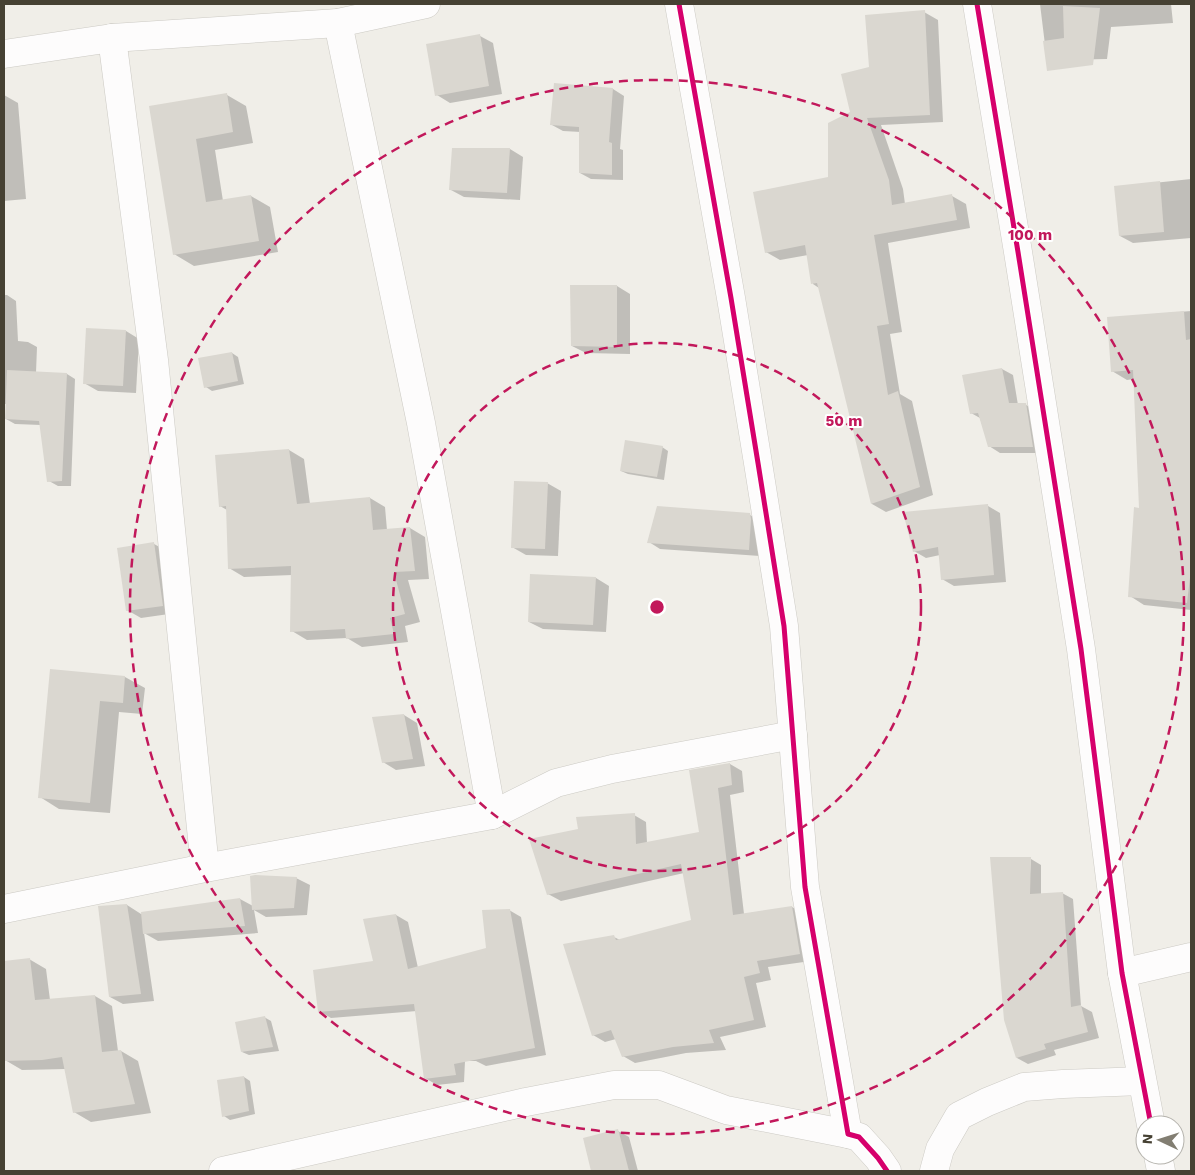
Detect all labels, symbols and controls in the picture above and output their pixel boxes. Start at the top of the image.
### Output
text: 100 m [1008,226,1052,244]
text: 50 m [826,412,862,430]
centre of rings [648,598,666,616]
north arrow [1135,1115,1185,1165]
text: N [1139,1133,1155,1145]

